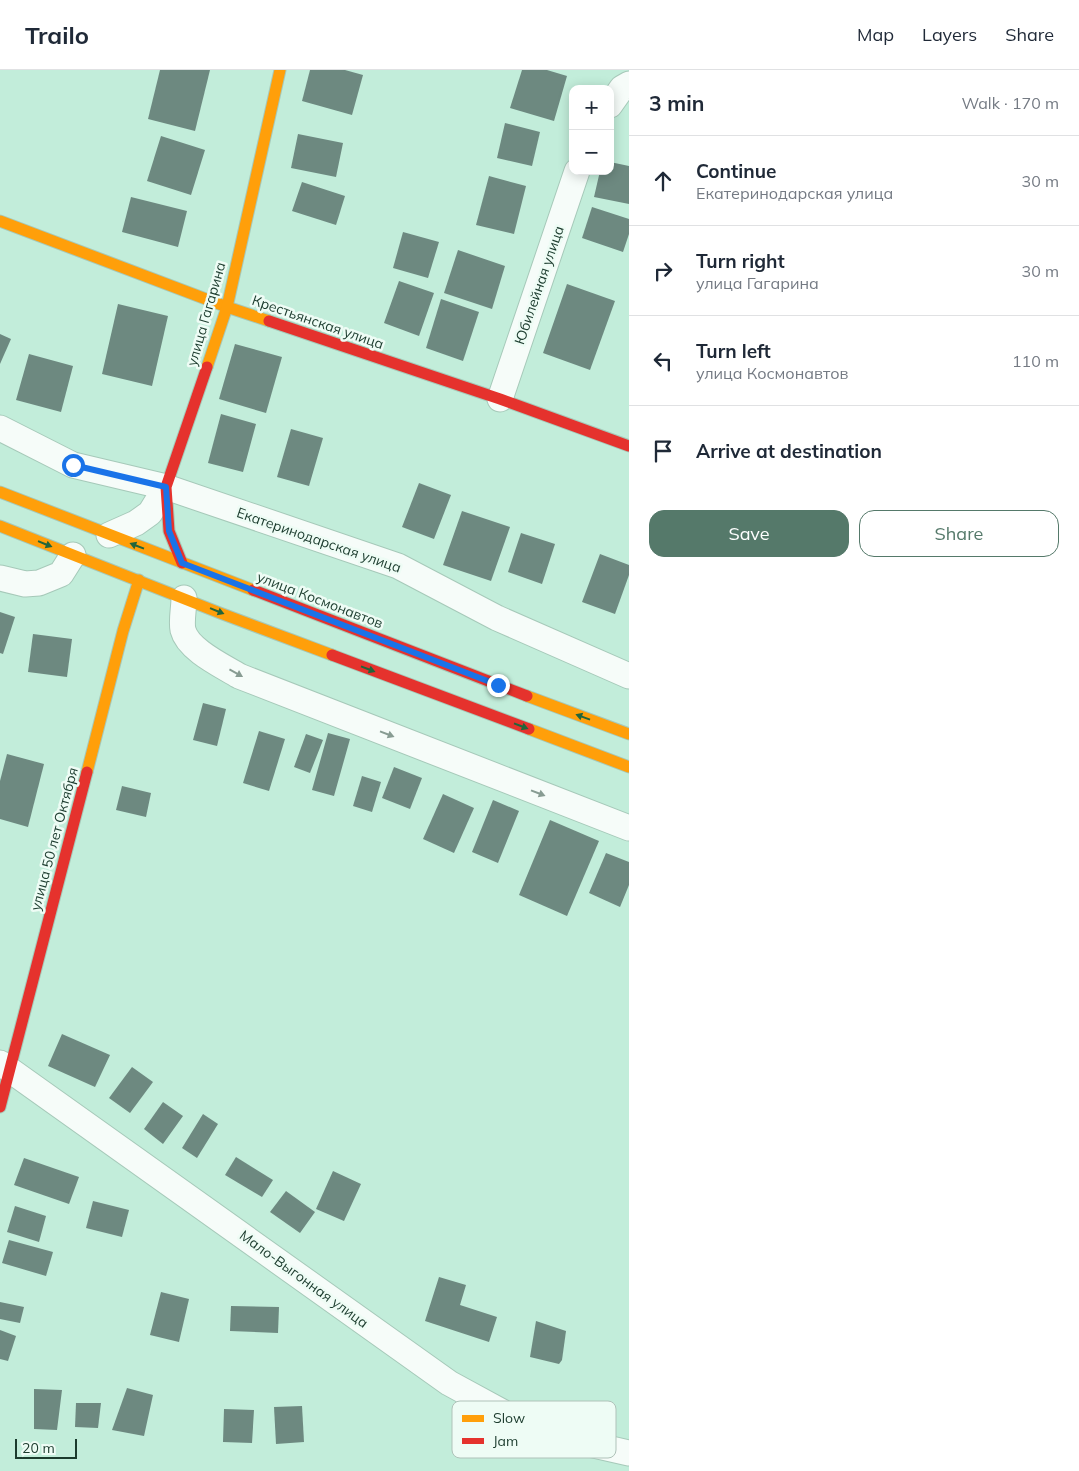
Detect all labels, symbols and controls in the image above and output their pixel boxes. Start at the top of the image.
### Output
text: Trailo [25,20,89,50]
text: Map [857,23,894,46]
text: Layers [922,23,977,46]
text: Share [1005,23,1054,46]
map controls [569,85,614,175]
button: + [569,85,614,130]
text: 3 min [649,90,704,116]
text: Walk · 170 m [961,93,1059,113]
button: − [569,130,614,175]
text: Continue [696,159,776,183]
icon: ahead [649,167,677,195]
text: 30 m [1022,171,1059,191]
text: Екатеринодарская улица [696,183,893,203]
street label: Юбилейная улица [510,223,568,347]
text: Turn right [696,249,785,273]
icon: right [649,257,677,285]
street label: улица Гагарина [183,260,229,368]
text: 30 m [1022,261,1059,281]
text: улица Гагарина [696,273,819,293]
street label: Крестьянская улица [250,291,386,353]
text: Turn left [696,339,771,363]
icon: left [649,347,677,375]
text: 110 m [1012,351,1059,371]
text: улица Космонавтов [696,363,849,383]
icon: arrive [649,437,677,465]
text: Arrive at destination [696,439,882,463]
route start [62,454,85,477]
street label: Екатеринодарская улица [234,503,404,577]
button: Save [649,510,849,557]
button: Share [859,510,1059,557]
one-way arrow [38,540,53,548]
one-way arrow [129,541,144,549]
street label: улица Космонавтов [254,568,386,632]
one-way arrow [209,608,224,616]
one-way arrow [361,666,376,673]
one-way arrow [229,669,243,678]
route end [487,674,510,697]
one-way arrow [576,713,591,720]
one-way arrow [513,723,528,731]
one-way arrow [380,730,395,738]
street label: улица 50 лет Октября [26,765,82,913]
one-way arrow [531,789,545,797]
street label: Мало-Выгонная улица [236,1226,372,1332]
legend [452,1401,616,1458]
text: Slow [493,1409,525,1427]
text: Jam [493,1432,518,1450]
scale bar [15,1436,78,1459]
text: 20 m [22,1439,55,1457]

